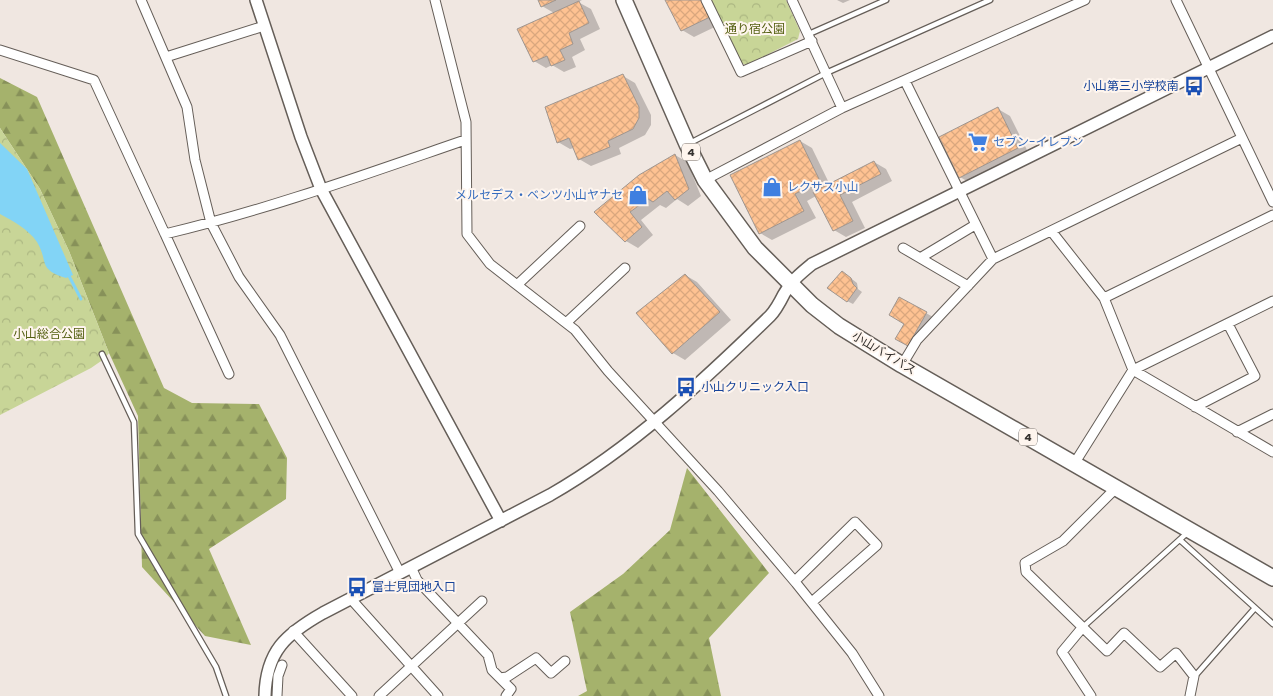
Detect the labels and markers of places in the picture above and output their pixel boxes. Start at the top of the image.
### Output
bus stop icon: 小山第三小学校南 [1183,75,1205,97]
place label: 小山第三小学校南 [1083,77,1179,94]
supermarket icon: セブン-イレブン [967,131,989,153]
place label: セブン-イレブン [993,133,1084,150]
shop icon: レクサス小山 [761,176,783,198]
place label: レクサス小山 [787,178,859,195]
shop icon: メルセデス・ベンツ小山ヤナセ [627,184,649,206]
place label: メルセデス・ベンツ小山ヤナセ [455,186,623,203]
bus stop icon: 小山クリニック入口 [675,376,697,398]
place label: 小山クリニック入口 [701,378,809,395]
bus stop icon: 富士見団地入口 [346,576,368,598]
place label: 富士見団地入口 [372,578,456,595]

